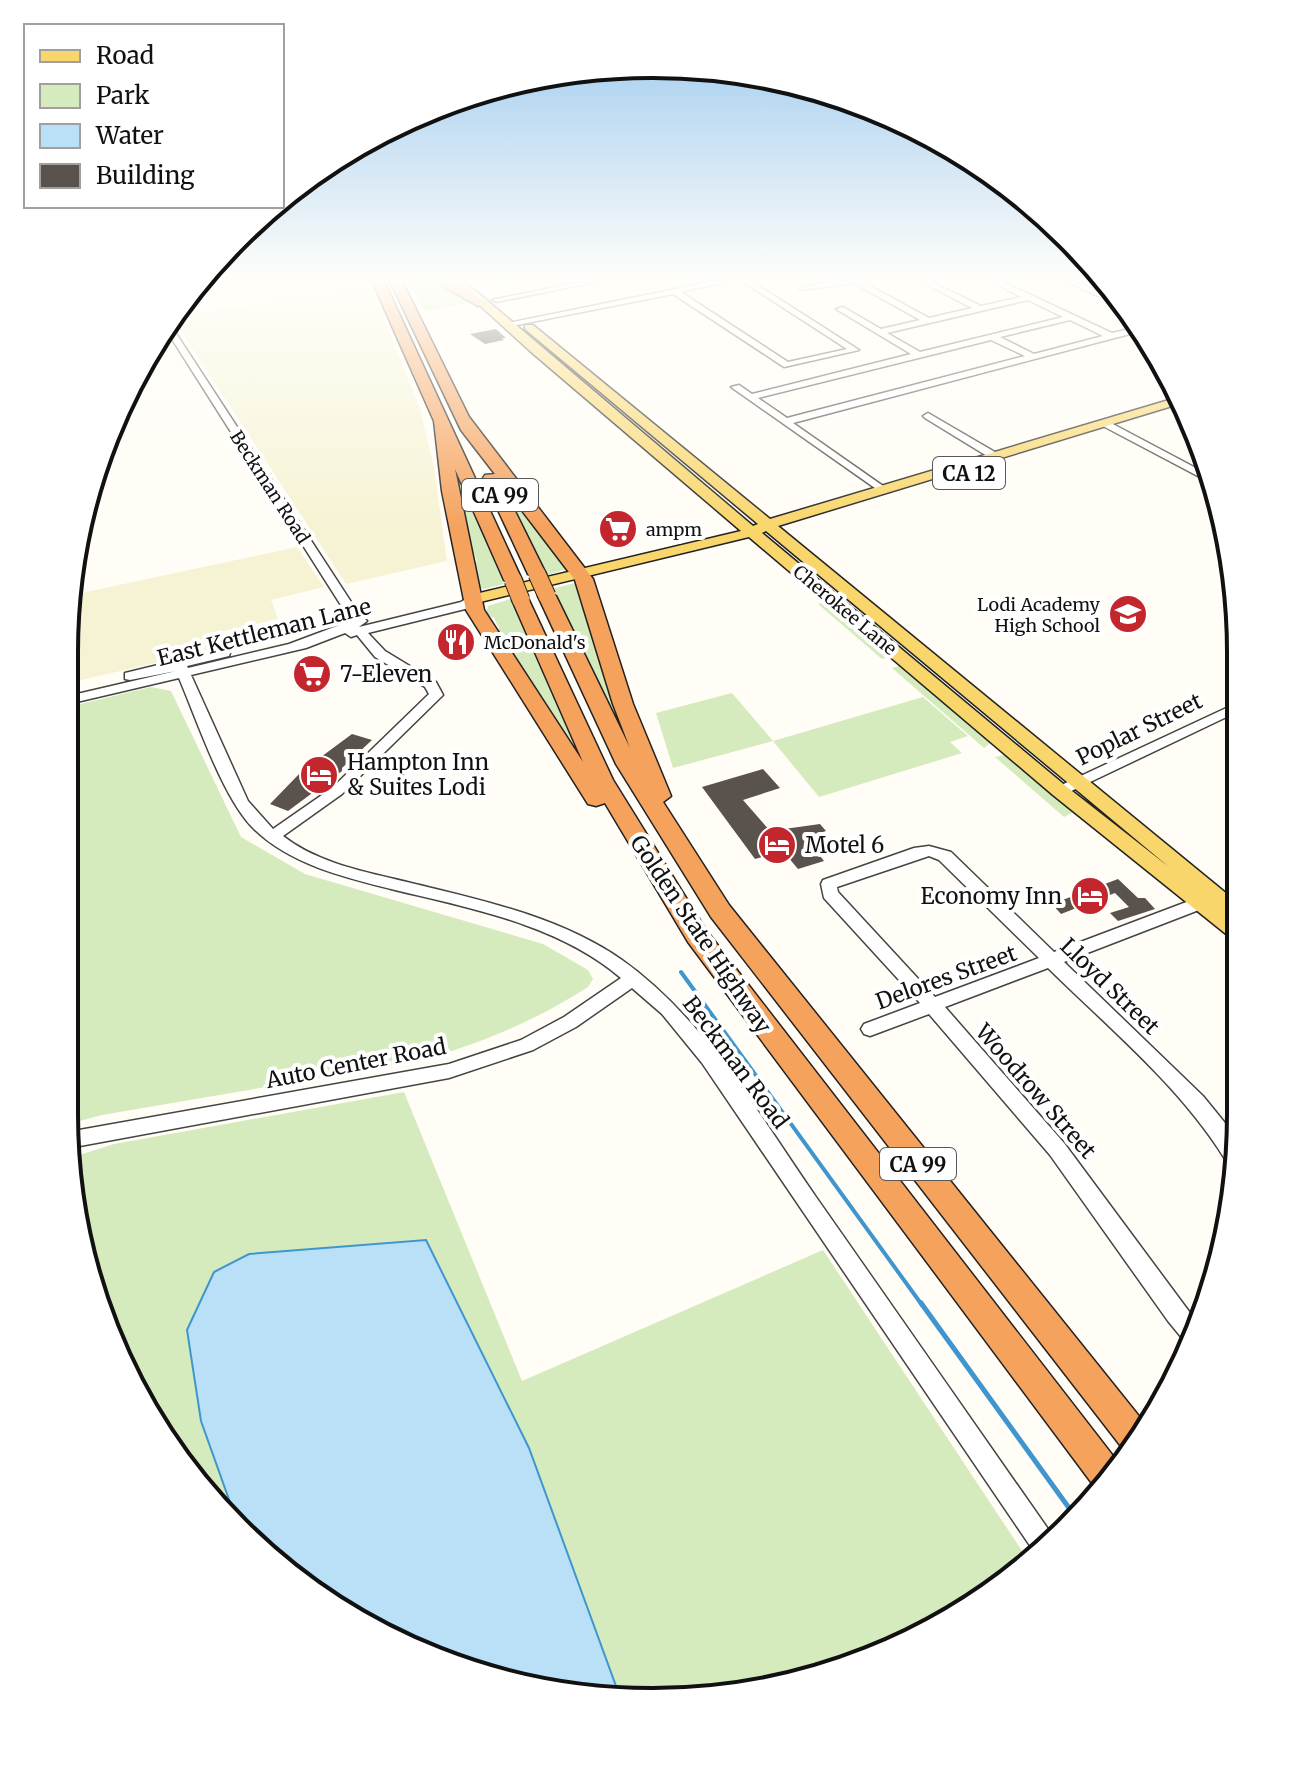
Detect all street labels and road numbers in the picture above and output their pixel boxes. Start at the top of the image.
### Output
street label: Beckman Road [225,426,315,548]
road number: CA 12 [933,457,1005,489]
road number: CA 99 [462,479,538,511]
street label: Cherokee Lane [789,560,901,660]
street label: East Kettleman Lane [154,592,374,672]
street label: Poplar Street [1071,686,1207,772]
street label: Golden State Highway [624,830,778,1039]
street label: Lloyd Street [1055,932,1166,1040]
street label: Delores Street [872,938,1021,1015]
street label: Beckman Road [677,990,795,1134]
street label: Woodrow Street [969,1017,1103,1165]
street label: Auto Center Road [263,1032,448,1094]
road number: CA 99 [880,1148,956,1180]

